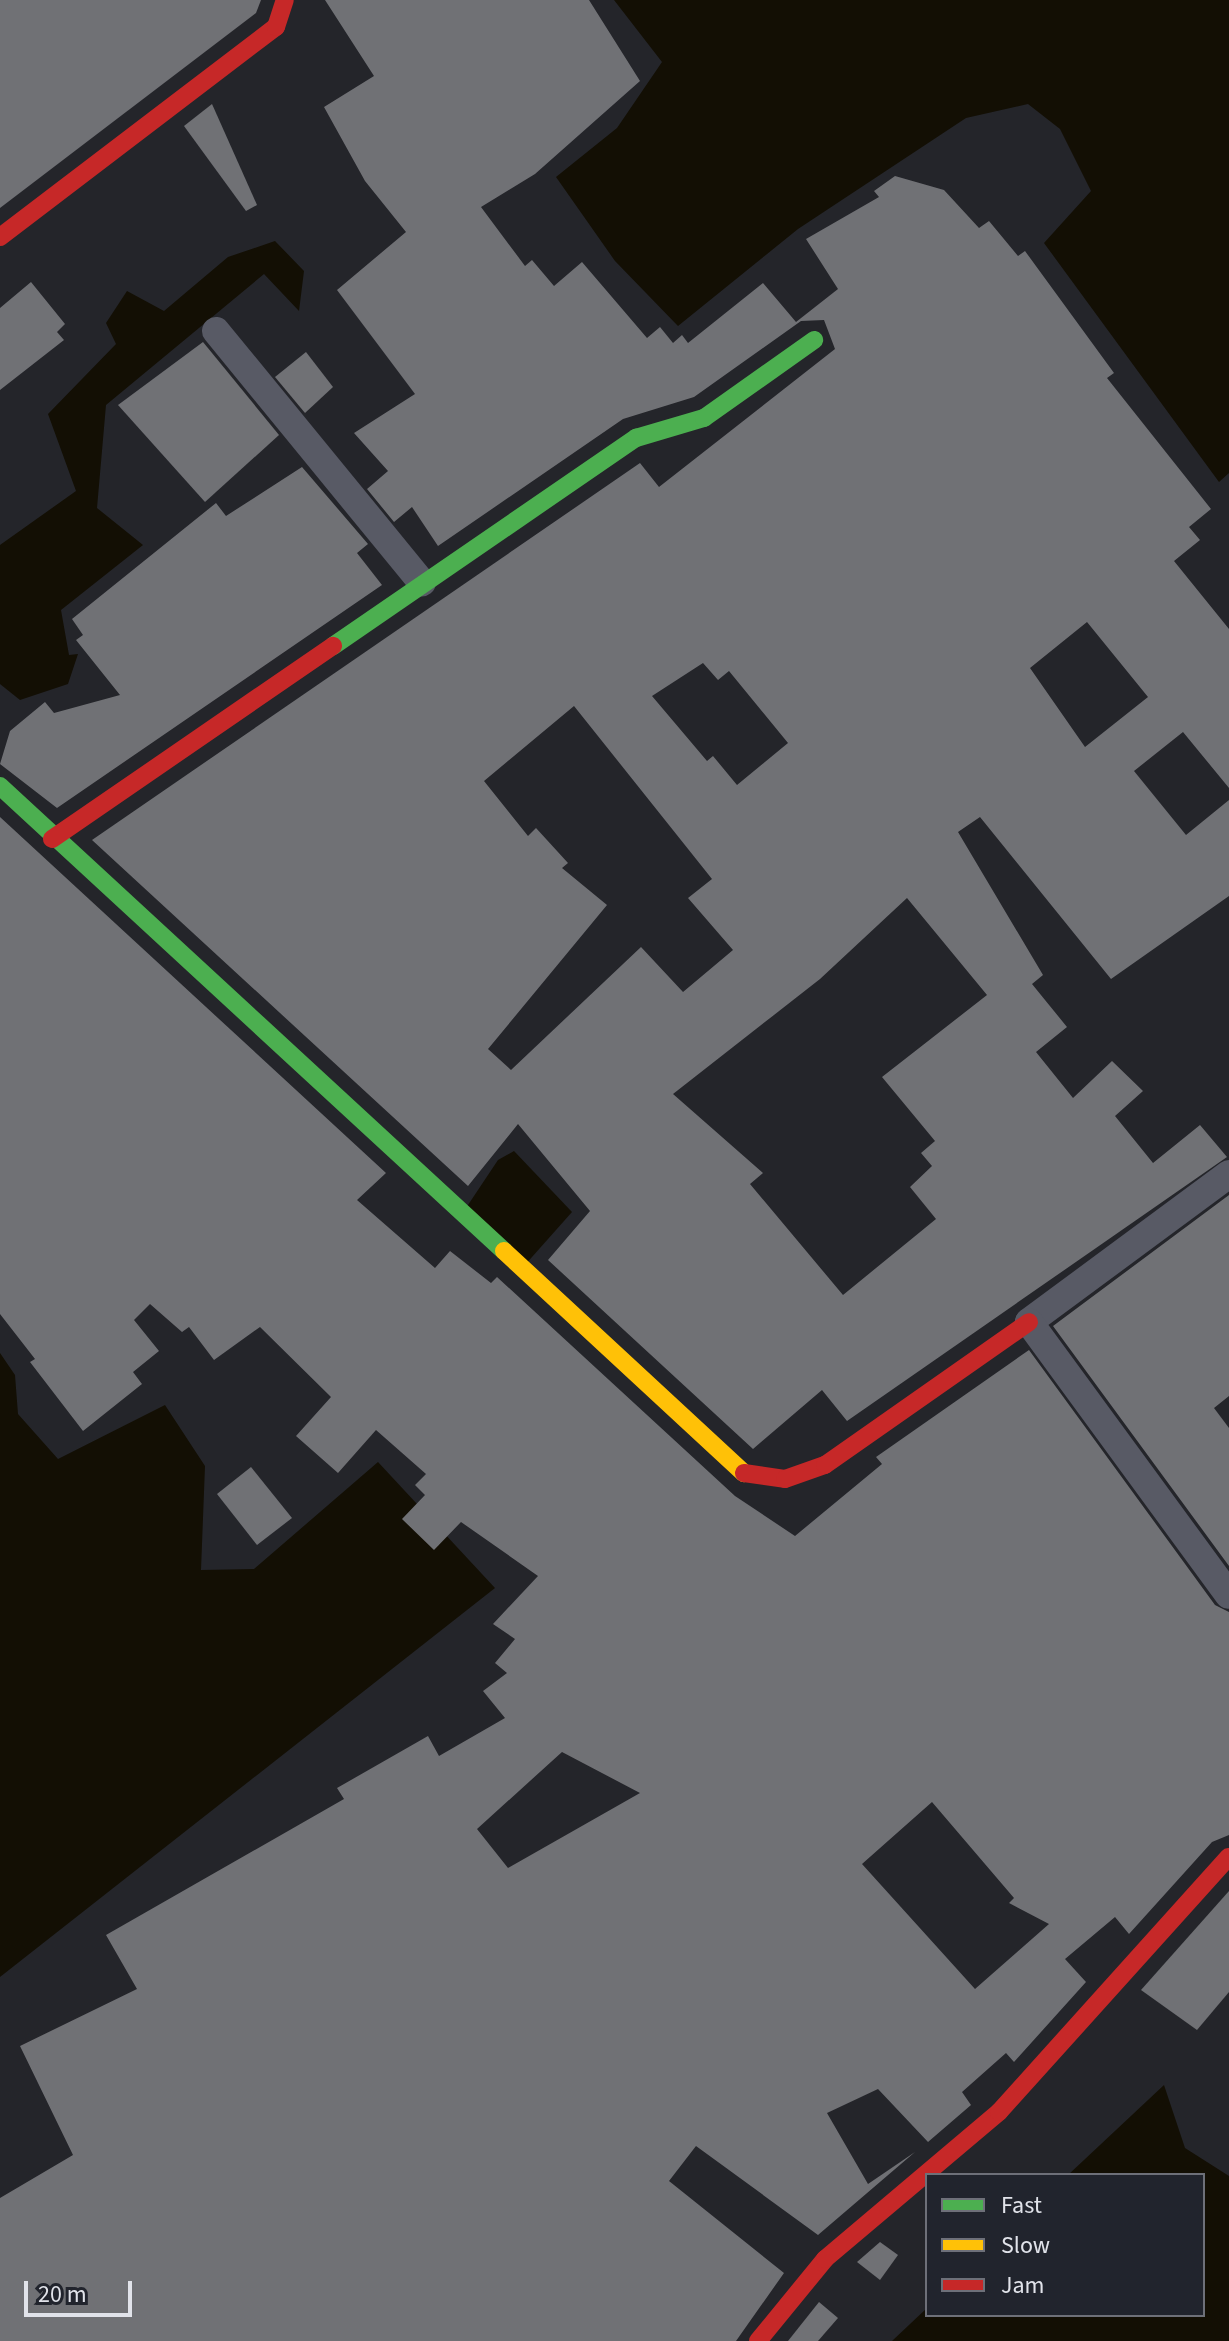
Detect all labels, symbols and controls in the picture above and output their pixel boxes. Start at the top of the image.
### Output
legend [925,2173,1205,2317]
text: Fast [1001,2188,1042,2223]
text: Slow [1001,2228,1050,2263]
scale bar [28,2265,136,2315]
text: Jam [1001,2268,1045,2303]
text: 20 m [38,2277,87,2312]

